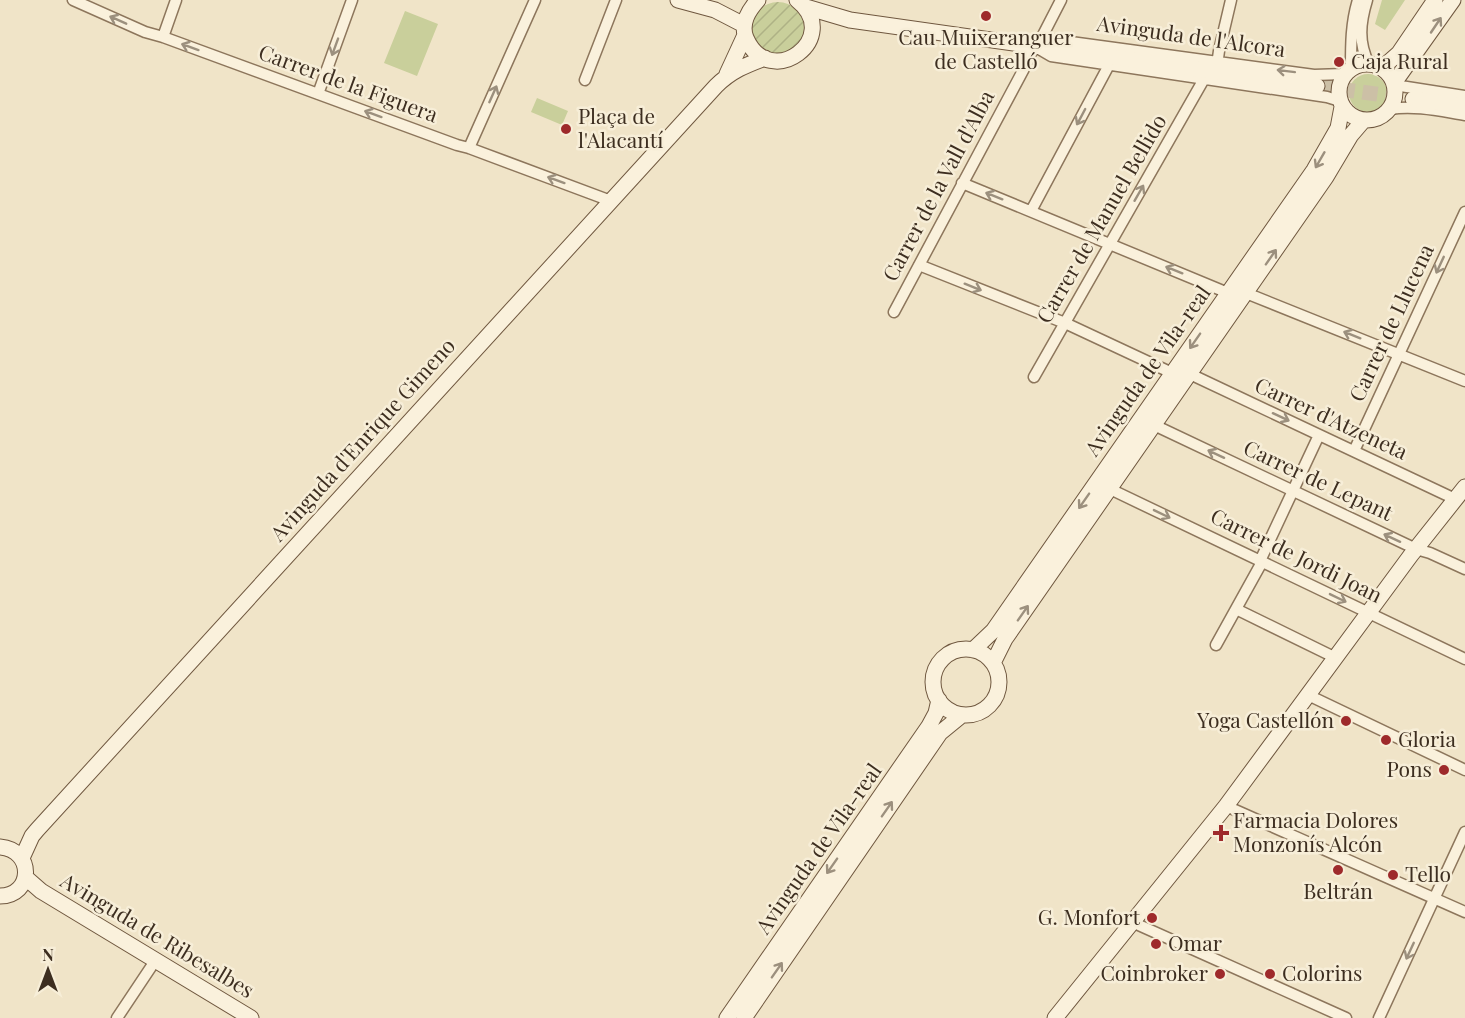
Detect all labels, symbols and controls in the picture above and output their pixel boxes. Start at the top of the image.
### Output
street label: Avinguda de l'Alcora [1094,8,1288,62]
marker: Cau Muixeranguer de Castelló [979,9,993,23]
one-way arrow [109,13,127,25]
one-way arrow [1430,17,1442,33]
place label: Cau Muixeranguer de Castelló [898,22,1074,74]
street label: Carrer de la Figuera [255,37,443,128]
one-way arrow [328,37,339,56]
one-way arrow [181,40,200,51]
place label: Caja Rural [1351,46,1449,74]
marker: Caja Rural [1332,55,1346,69]
one-way arrow [1277,66,1297,77]
street label: Carrer de la Vall d'Alba [875,84,1000,285]
one-way arrow [488,86,499,104]
place label: Plaça de l'Alacantí [578,101,663,153]
one-way arrow [364,108,383,119]
street label: Carrer de Manuel Bellido [1029,108,1172,328]
one-way arrow [1075,108,1087,125]
marker: Plaça de l'Alacantí [559,122,573,136]
one-way arrow [1314,151,1326,168]
one-way arrow [547,174,566,185]
one-way arrow [1133,185,1145,202]
one-way arrow [985,190,1003,201]
street label: Carrer de Llucena [1341,239,1439,405]
one-way arrow [1265,249,1277,266]
one-way arrow [1434,255,1446,273]
one-way arrow [1165,264,1184,275]
street label: Avinguda de Vila-real [1076,279,1216,461]
one-way arrow [963,282,982,293]
one-way arrow [1344,329,1362,340]
street label: Avinguda d'Enrique Gimeno [262,331,460,547]
one-way arrow [1189,332,1201,348]
street label: Carrer d'Atzeneta [1251,370,1413,465]
one-way arrow [1271,411,1289,423]
street label: Carrer de Lepant [1240,432,1398,526]
one-way arrow [1207,447,1225,459]
one-way arrow [1078,492,1090,509]
street label: Carrer de Jordi Joan [1206,501,1388,608]
one-way arrow [1153,509,1171,520]
one-way arrow [1384,531,1402,543]
one-way arrow [1329,593,1347,605]
one-way arrow [1017,605,1029,622]
place label: Yoga Castellón [1196,705,1334,733]
marker: Yoga Castellón [1339,714,1353,728]
place label: Gloria [1398,724,1456,752]
marker: Gloria [1379,733,1393,747]
place label: Pons [1387,754,1432,782]
street label: Avinguda de Vila-real [747,757,887,939]
marker: Pons [1437,763,1451,777]
one-way arrow [881,801,894,818]
place label: Farmacia Dolores Monzonís Alcón [1233,805,1398,857]
marker: Farmacia Dolores Monzonís Alcón [1214,826,1228,840]
one-way arrow [826,857,838,874]
place label: Tello [1405,859,1451,887]
marker: Beltrán [1331,863,1345,877]
street label: Avinguda de Ribesalbes [55,865,260,1003]
marker: Tello [1386,868,1400,882]
place label: Beltrán [1303,876,1373,904]
place label: G. Monfort [1038,902,1141,930]
marker: G. Monfort [1145,911,1159,925]
place label: Omar [1168,928,1223,956]
marker: Omar [1149,937,1163,951]
north arrow [18,940,78,1000]
one-way arrow [1403,942,1415,960]
text: N [42,944,54,965]
place label: Coinbroker [1100,958,1209,986]
place label: Colorins [1282,958,1362,986]
one-way arrow [771,962,783,979]
marker: Coinbroker [1213,967,1227,981]
marker: Colorins [1263,967,1277,981]

